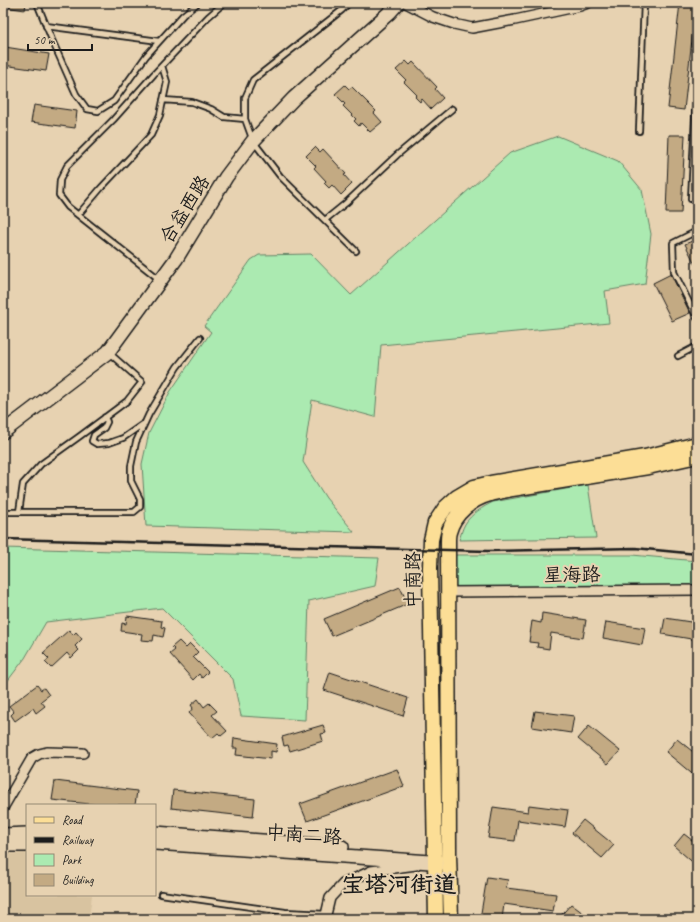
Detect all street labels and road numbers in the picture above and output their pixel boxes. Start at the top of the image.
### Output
street label: 合益西路 [155,171,215,248]
street label: 中南路 [401,551,425,609]
street label: 星海路 [543,563,601,587]
street label: 中南二路 [265,820,343,850]

